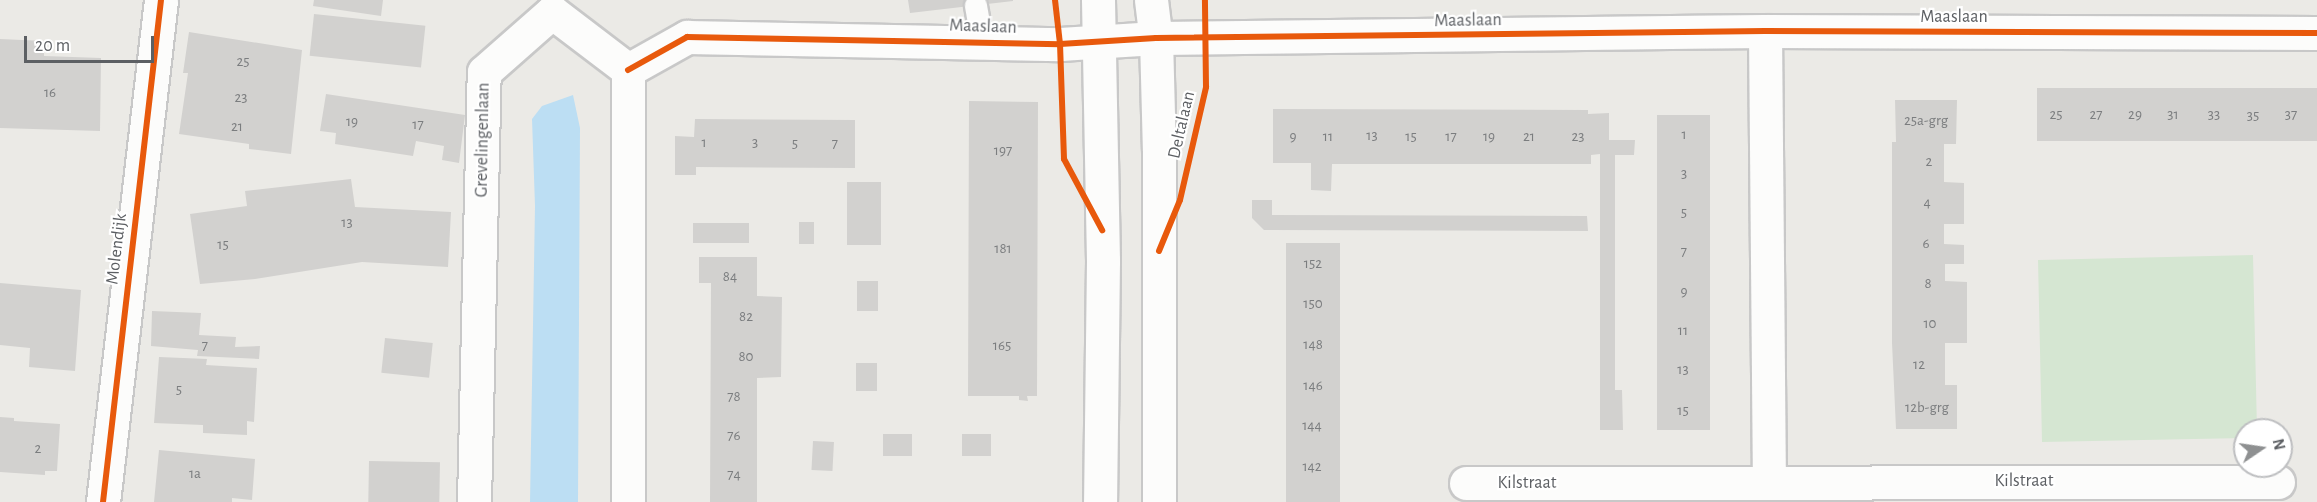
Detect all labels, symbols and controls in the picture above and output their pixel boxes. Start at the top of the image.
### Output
street label: Maaslaan [1920,6,1988,28]
street label: Maaslaan [1434,10,1502,32]
street label: Maaslaan [949,15,1017,39]
scale bar [27,24,158,62]
text: 20 m [35,37,70,55]
house number: 25 [236,53,250,71]
street label: Grevelingenlaan [471,82,495,198]
house number: 16 [44,84,56,102]
house number: 23 [234,89,248,107]
street label: Deltalaan [1164,89,1200,161]
house number: 25 [2049,106,2063,124]
house number: 27 [2089,106,2103,124]
house number: 29 [2128,106,2142,124]
house number: 31 [2167,106,2179,124]
house number: 33 [2208,106,2220,124]
house number: 37 [2285,106,2297,124]
house number: 35 [2247,107,2259,125]
house number: 25a-grg [1904,112,1948,130]
house number: 19 [346,113,358,131]
house number: 17 [412,116,424,134]
house number: 21 [231,118,243,136]
house number: 1 [1681,126,1687,144]
house number: 13 [1366,127,1378,145]
house number: 9 [1289,128,1297,146]
house number: 11 [1323,128,1333,146]
house number: 15 [1405,128,1417,146]
house number: 17 [1445,128,1457,146]
house number: 19 [1483,128,1495,146]
house number: 21 [1523,128,1535,146]
house number: 23 [1571,128,1585,146]
house number: 1 [701,134,707,152]
house number: 3 [752,134,758,152]
house number: 5 [792,135,798,153]
house number: 7 [832,135,838,153]
house number: 197 [994,142,1012,160]
house number: 2 [1926,153,1932,171]
house number: 3 [1681,165,1687,183]
house number: 4 [1923,194,1931,212]
house number: 5 [1681,204,1687,222]
street label: Molendijk [102,212,132,286]
house number: 13 [341,214,353,232]
house number: 6 [1922,235,1930,253]
house number: 15 [217,236,229,254]
house number: 181 [994,240,1012,258]
house number: 7 [1681,243,1687,261]
house number: 152 [1304,255,1322,273]
house number: 84 [723,268,737,286]
house number: 8 [1924,275,1932,293]
house number: 9 [1680,283,1688,301]
house number: 150 [1303,295,1323,313]
house number: 82 [739,308,753,326]
house number: 10 [1923,315,1937,333]
house number: 11 [1678,322,1688,340]
house number: 148 [1303,336,1323,354]
house number: 7 [202,337,208,355]
house number: 165 [993,337,1011,355]
house number: 80 [738,348,754,366]
house number: 12 [1913,356,1925,374]
house number: 13 [1677,361,1689,379]
house number: 146 [1303,377,1323,395]
house number: 5 [176,381,182,399]
house number: 78 [727,388,741,406]
house number: 12b-grg [1905,399,1949,417]
house number: 15 [1677,402,1689,420]
house number: 144 [1302,417,1322,435]
north arrow [2233,418,2293,478]
house number: 76 [727,427,741,445]
text: N [2270,437,2288,452]
house number: 2 [35,440,41,458]
house number: 142 [1302,458,1322,476]
house number: 1a [189,465,201,483]
house number: 74 [727,466,741,484]
street label: Kilstraat [1994,470,2054,492]
street label: Kilstraat [1497,472,1557,494]

